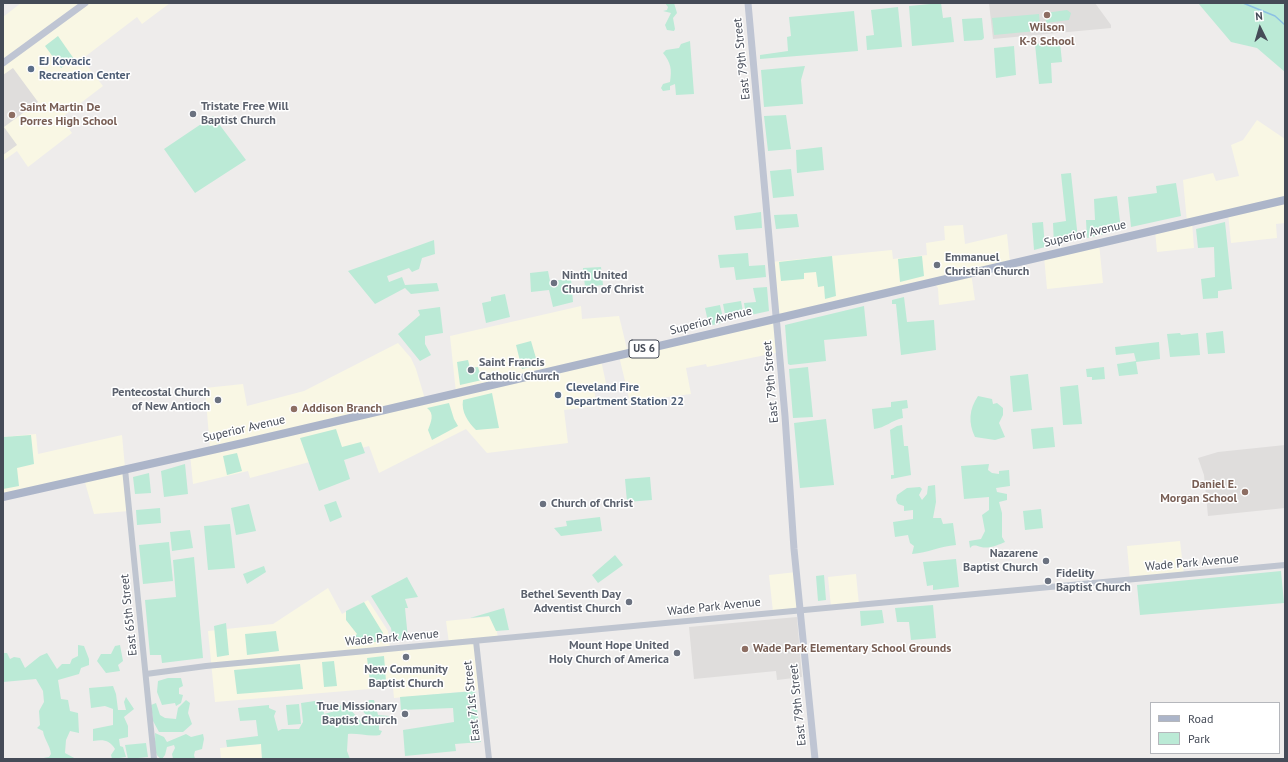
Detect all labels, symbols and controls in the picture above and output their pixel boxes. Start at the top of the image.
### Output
north arrow [1240,8,1280,48]
text: N [1255,9,1263,23]
marker: Wilson K-8 School [1042,10,1052,20]
street label: East 79th Street [731,17,753,101]
place label: Wilson K-8 School [1019,21,1075,49]
place label: EJ Kovacic Recreation Center [39,55,130,83]
marker: EJ Kovacic Recreation Center [26,64,36,74]
place label: Tristate Free Will Baptist Church [201,100,289,128]
place label: Saint Martin De Porres High School [20,101,117,129]
marker: Tristate Free Will Baptist Church [188,109,198,119]
marker: Saint Martin De Porres High School [7,110,17,120]
street label: Superior Avenue [1042,218,1128,250]
place label: Emmanuel Christian Church [945,251,1029,279]
marker: Emmanuel Christian Church [932,260,942,270]
place label: Ninth United Church of Christ [562,269,644,297]
marker: Ninth United Church of Christ [549,278,559,288]
street label: Superior Avenue [669,304,753,338]
road number: US 6 [629,340,659,358]
street label: East 79th Street [760,340,782,424]
place label: Saint Francis Catholic Church [479,356,559,384]
marker: Saint Francis Catholic Church [466,365,476,375]
place label: Cleveland Fire Department Station 22 [566,381,684,409]
place label: Pentecostal Church of New Antioch [112,386,210,414]
marker: Cleveland Fire Department Station 22 [553,390,563,400]
marker: Pentecostal Church of New Antioch [213,395,223,405]
place label: Addison Branch [302,402,382,416]
marker: Addison Branch [289,404,299,414]
street label: Superior Avenue [201,413,287,445]
place label: Daniel E. Morgan School [1160,478,1237,506]
marker: Daniel E. Morgan School [1240,487,1250,497]
place label: Church of Christ [551,497,633,511]
marker: Church of Christ [538,499,548,509]
place label: Nazarene Baptist Church [963,547,1038,575]
street label: Wade Park Avenue [1145,552,1239,574]
marker: Nazarene Baptist Church [1041,556,1051,566]
place label: Fidelity Baptist Church [1056,567,1131,595]
street label: East 65th Street [118,573,140,657]
marker: Fidelity Baptist Church [1043,576,1053,586]
place label: Bethel Seventh Day Adventist Church [521,588,621,616]
street label: Wade Park Avenue [667,595,761,619]
marker: Bethel Seventh Day Adventist Church [624,597,634,607]
street label: Wade Park Avenue [345,627,439,649]
place label: Mount Hope United Holy Church of America [549,639,669,667]
place label: Wade Park Elementary School Grounds [753,642,951,656]
marker: Wade Park Elementary School Grounds [740,644,750,654]
marker: Mount Hope United Holy Church of America [672,648,682,658]
marker: New Community Baptist Church [401,652,411,662]
street label: East 71st Street [461,660,483,742]
place label: New Community Baptist Church [364,663,448,691]
street label: East 79th Street [787,663,809,747]
place label: True Missionary Baptist Church [317,700,397,728]
legend [1150,702,1280,754]
marker: True Missionary Baptist Church [400,709,410,719]
text: Road [1188,711,1213,726]
text: Park [1188,731,1210,746]

